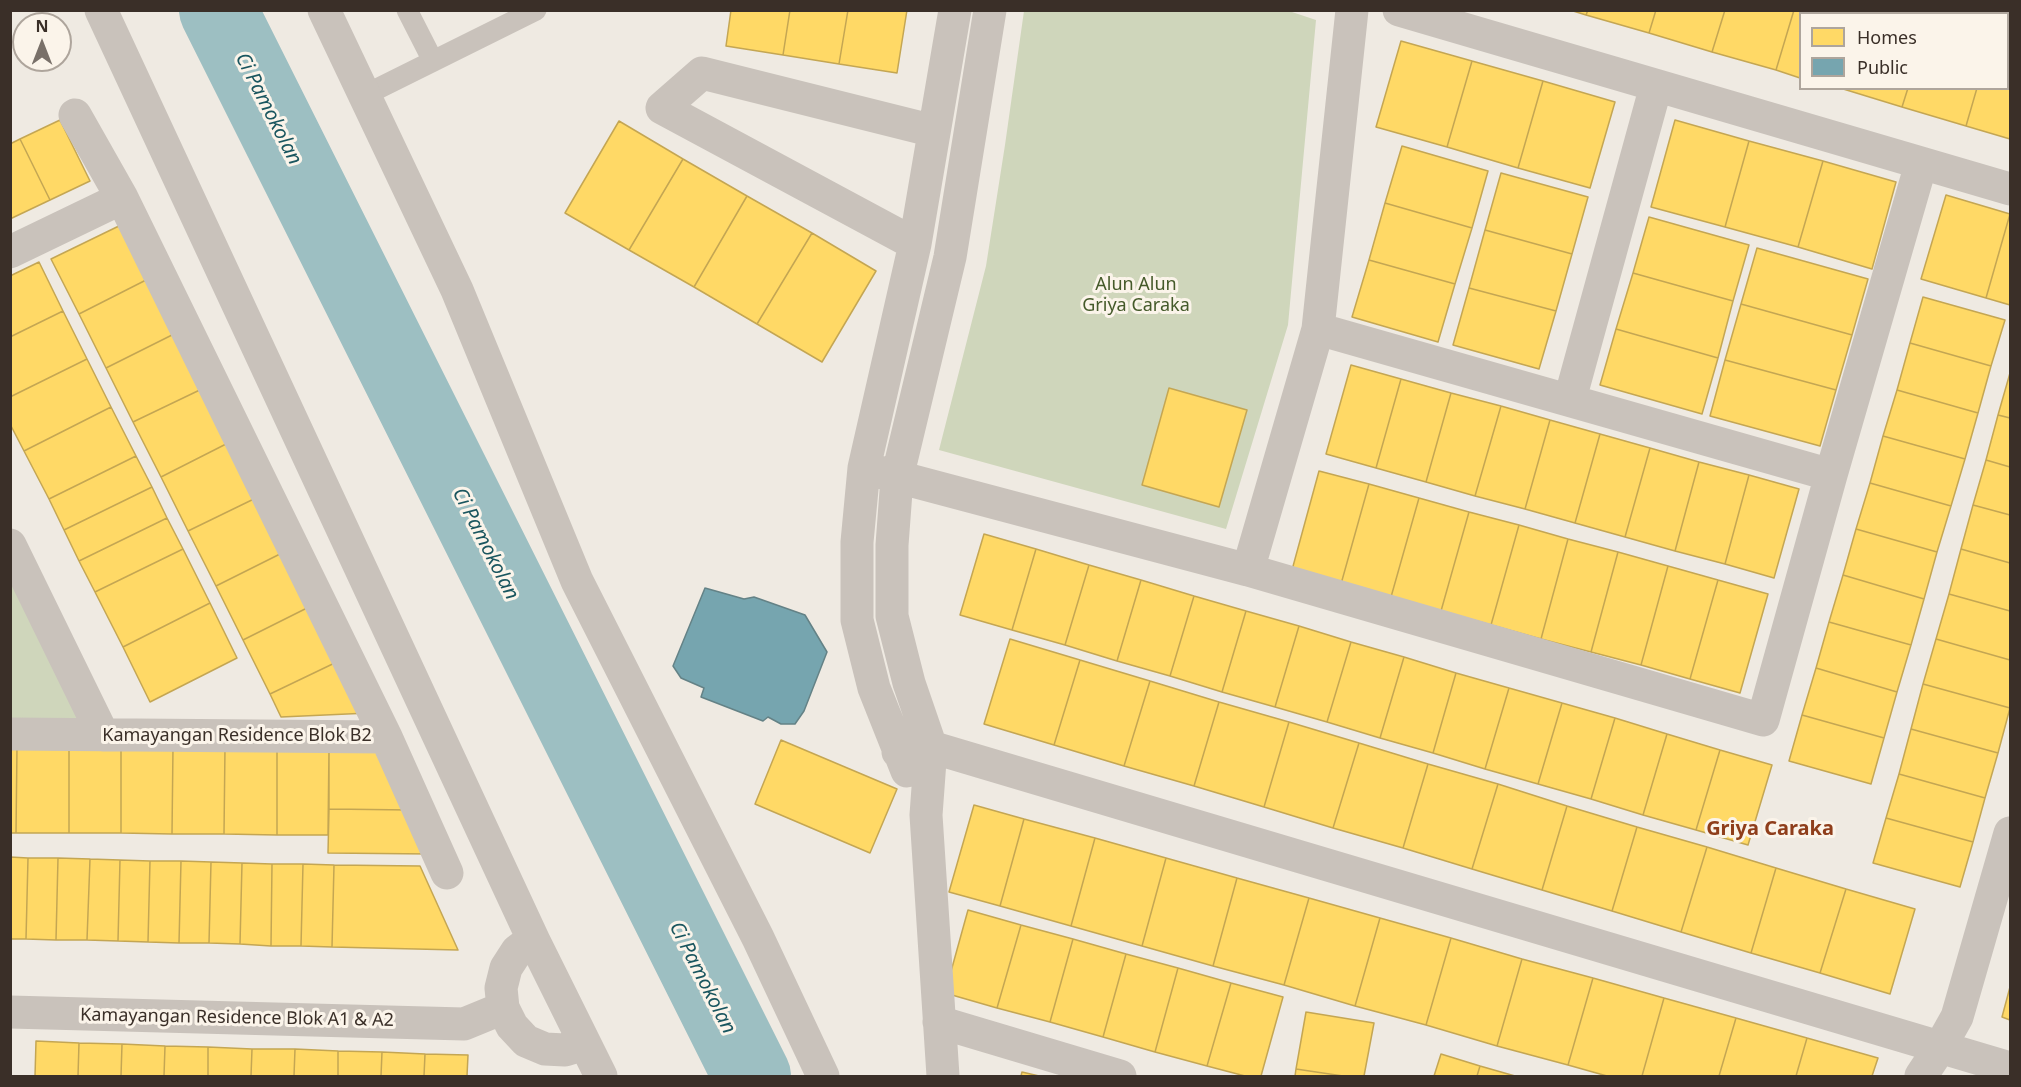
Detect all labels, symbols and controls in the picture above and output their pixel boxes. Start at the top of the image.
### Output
north arrow [12,12,72,72]
legend [1799,12,2009,90]
text: N [35,15,49,37]
text: Homes [1857,25,1917,49]
water label: Ci Pamokolan [230,49,306,169]
text: Public [1857,55,1908,79]
park label: Alun Alun Griya Caraka [1082,274,1190,316]
water label: Ci Pamokolan [447,484,523,604]
street label: Kamayangan Residence Blok B2 [102,725,372,747]
district label: Griya Caraka [1706,817,1834,841]
water label: Ci Pamokolan [664,918,740,1038]
street label: Kamayangan Residence Blok A1 & A2 [80,1004,394,1032]

